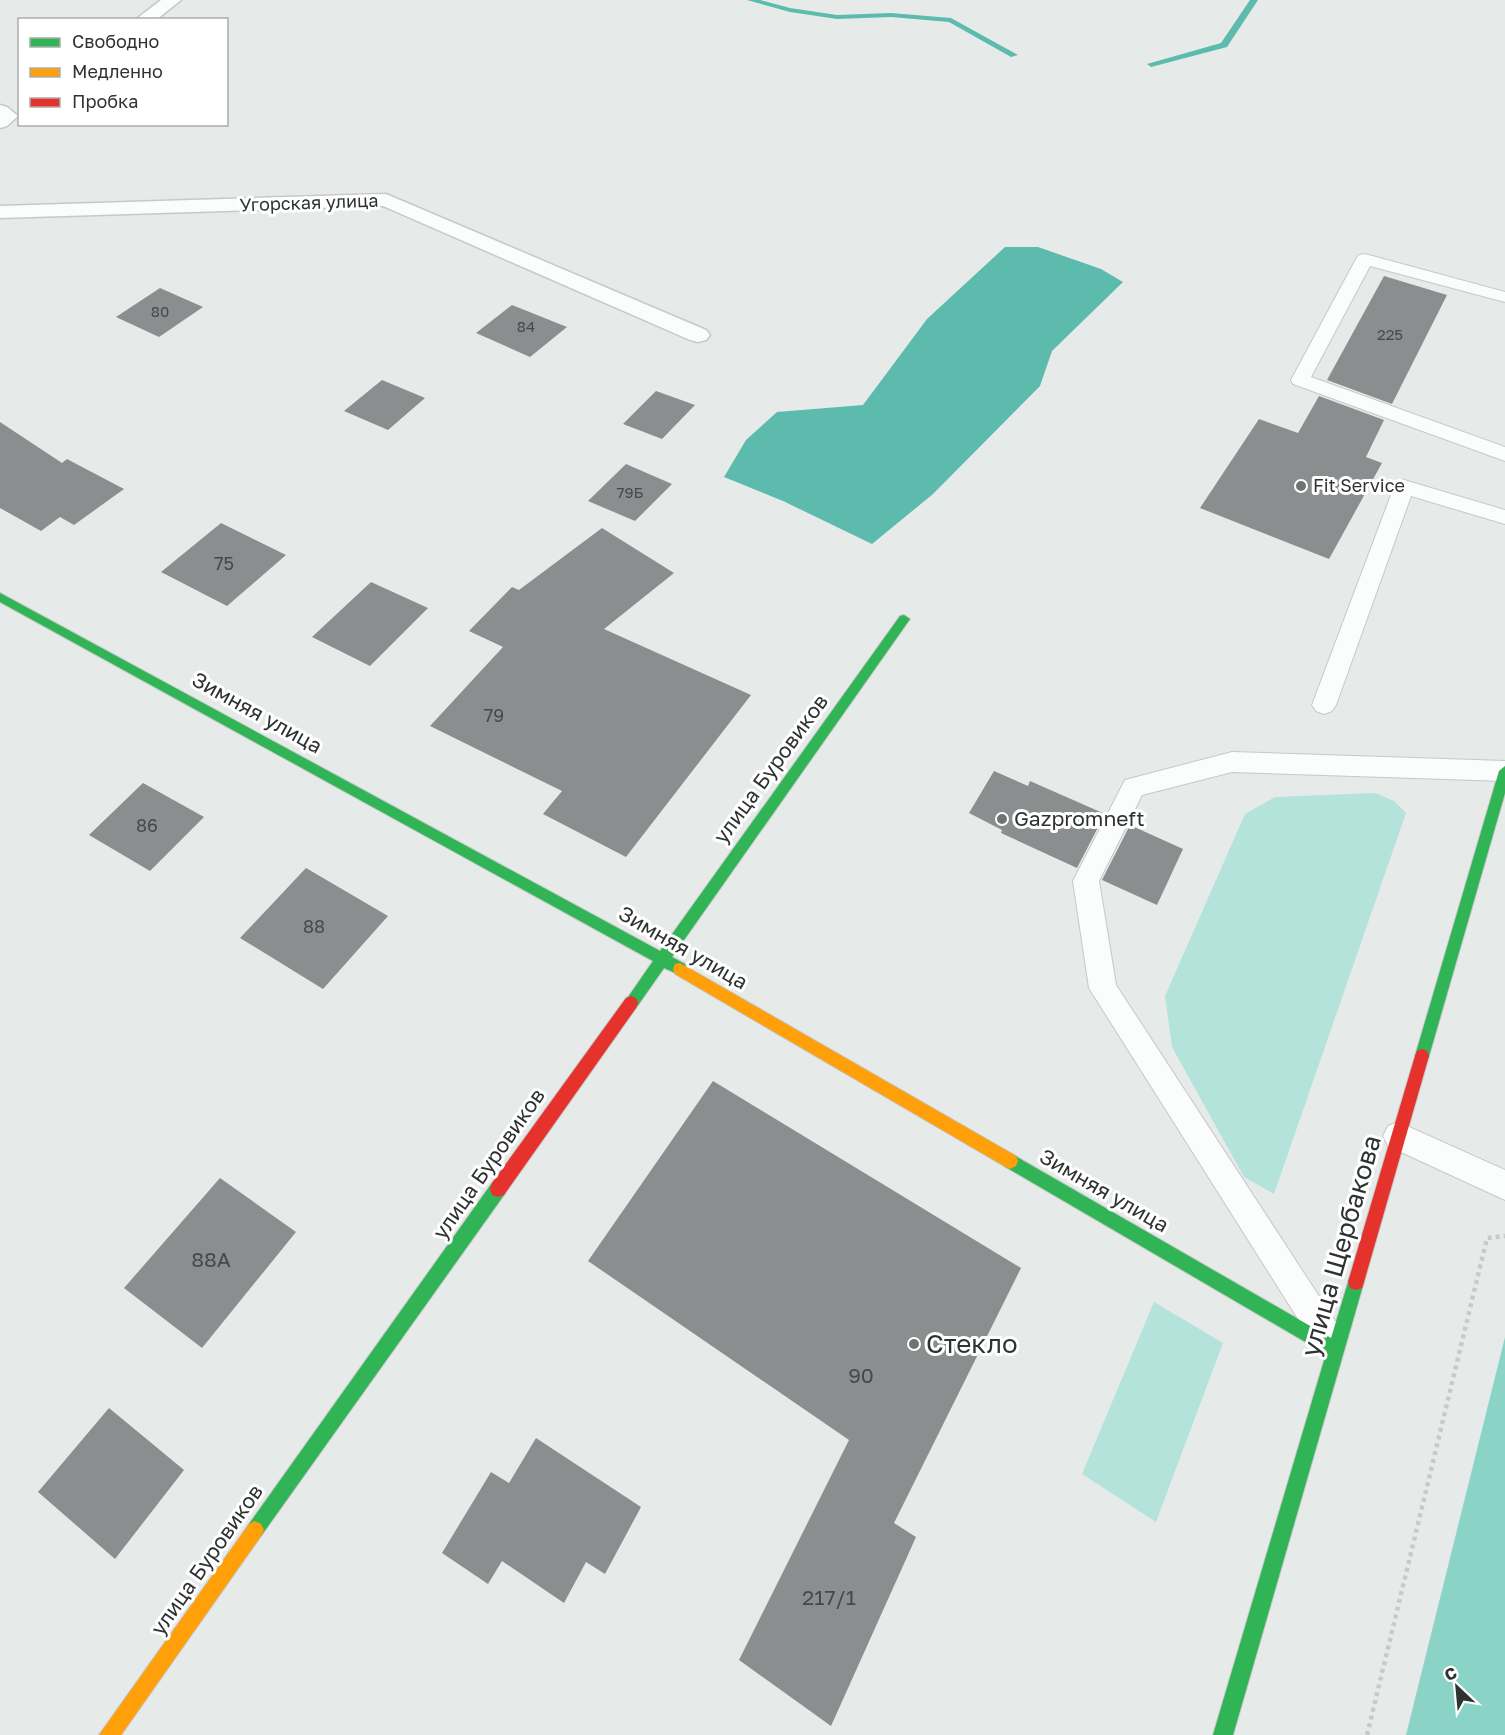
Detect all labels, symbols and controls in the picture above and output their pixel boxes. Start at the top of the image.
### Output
legend [18,18,228,126]
text: Свободно [72,30,159,52]
text: Медленно [72,60,163,82]
text: Пробка [72,90,138,112]
street label: Угорская улица [239,189,379,215]
house number: 80 [151,302,169,320]
house number: 84 [517,317,535,335]
house number: 225 [1377,325,1403,343]
place label: Fit Service [1313,474,1405,496]
marker: Fit Service [1294,479,1308,493]
house number: 79Б [616,483,644,501]
house number: 75 [214,552,234,574]
street label: Зимняя улица [188,666,327,759]
street label: улица Буровиков [707,689,833,848]
house number: 79 [484,704,504,726]
place label: Gazpromneft [1014,805,1145,831]
marker: Gazpromneft [995,812,1009,826]
house number: 86 [136,814,158,836]
street label: Зимняя улица [614,900,753,995]
house number: 88 [303,915,325,937]
street label: улица Буровиков [426,1083,550,1244]
street label: улица Щербакова [1294,1132,1387,1360]
street label: Зимняя улица [1035,1143,1174,1238]
house number: 88А [191,1246,231,1272]
place label: Стекло [926,1328,1018,1359]
marker: Стекло [907,1337,921,1351]
house number: 90 [848,1362,874,1388]
street label: улица Буровиков [144,1479,268,1640]
house number: 217/1 [802,1584,856,1610]
north arrow [1427,1657,1487,1717]
text: С [1441,1662,1460,1685]

